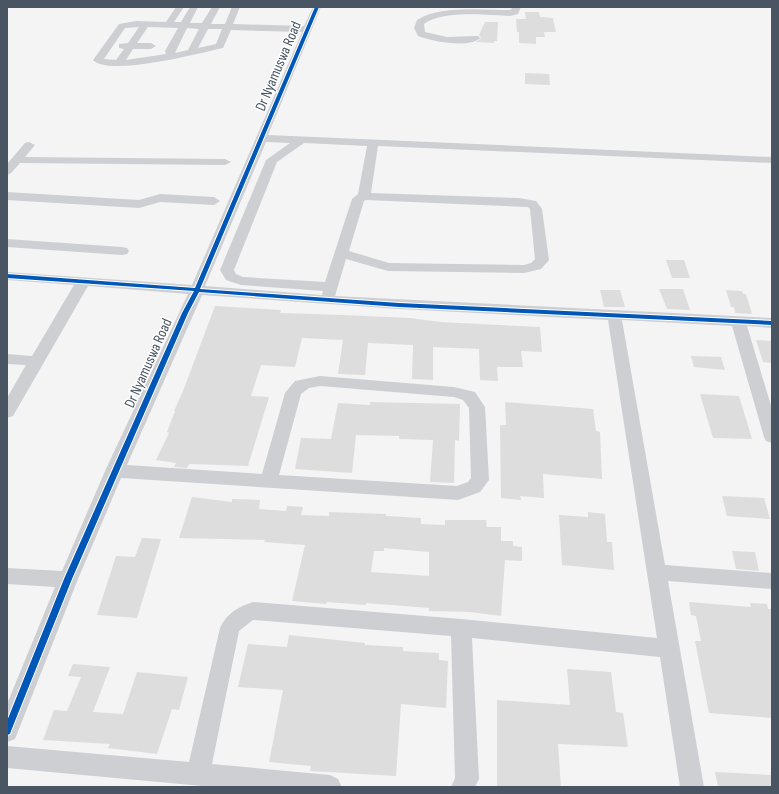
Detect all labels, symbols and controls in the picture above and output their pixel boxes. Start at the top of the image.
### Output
street label: Dr Nyamuswa Road [251,18,306,114]
street label: Dr Nyamuswa Road [120,316,177,411]

